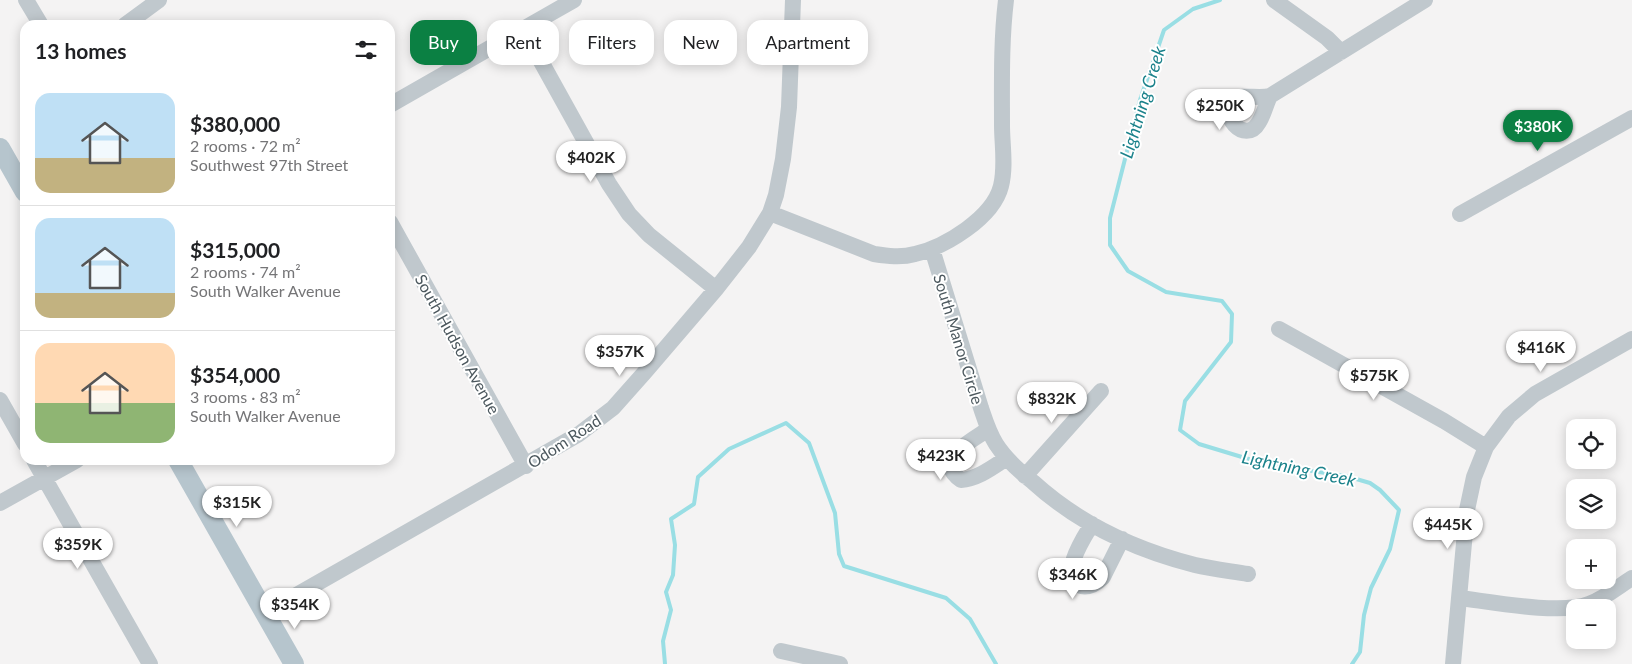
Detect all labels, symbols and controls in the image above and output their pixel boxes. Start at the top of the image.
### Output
chip: Buy [410,20,477,65]
chip: Rent [487,20,559,65]
chip: Filters [569,20,654,65]
chip: New [664,20,737,65]
chip: Apartment [747,20,868,65]
icon: filters [352,36,380,64]
text: 13 homes [35,38,126,63]
water label: Lightning Creek [1115,43,1170,161]
pin: $250K [1185,88,1255,131]
text: $250K [1196,95,1244,114]
pin: $380K [1503,110,1573,152]
text: $380,000 [190,111,280,136]
icon: home [75,113,135,173]
text: $380K [1514,116,1562,135]
text: 2 rooms · 72 m² [190,136,301,155]
pin: $402K [556,140,626,183]
text: $402K [567,147,615,166]
text: Southwest 97th Street [190,155,348,174]
text: $315,000 [190,237,280,262]
icon: home [75,238,135,298]
text: 2 rooms · 74 m² [190,262,301,281]
street label: South Hudson Avenue [412,271,504,417]
street label: South Manor Circle [930,271,988,407]
text: South Walker Avenue [190,281,341,300]
pin: $416K [1506,330,1576,373]
pin: $357K [585,334,655,377]
text: $416K [1517,337,1565,356]
text: $357K [596,341,644,360]
pin: $575K [1339,358,1409,401]
text: $354,000 [190,362,280,387]
icon: home [75,363,135,423]
text: $575K [1350,365,1398,384]
pin: $832K [1017,382,1087,424]
text: 3 rooms · 83 m² [190,387,301,406]
text: $832K [1028,388,1076,407]
text: South Walker Avenue [190,406,341,425]
street label: Odom Road [524,410,604,472]
map controls [1566,419,1616,649]
button: locate [1566,419,1616,469]
pin: $423K [906,438,976,481]
text: $423K [917,445,965,464]
water label: Lightning Creek [1240,445,1358,491]
button: layers [1566,479,1616,529]
pin: $315K [202,486,272,528]
text: $315K [213,492,261,511]
pin: $445K [1413,508,1483,550]
text: $445K [1424,514,1472,533]
pin: $359K [43,528,113,570]
text: $359K [54,534,102,553]
button: + [1566,539,1616,589]
pin: $346K [1038,558,1108,600]
text: $346K [1049,564,1097,583]
pin: $354K [260,588,330,630]
text: $354K [271,594,319,613]
button: − [1566,599,1616,649]

